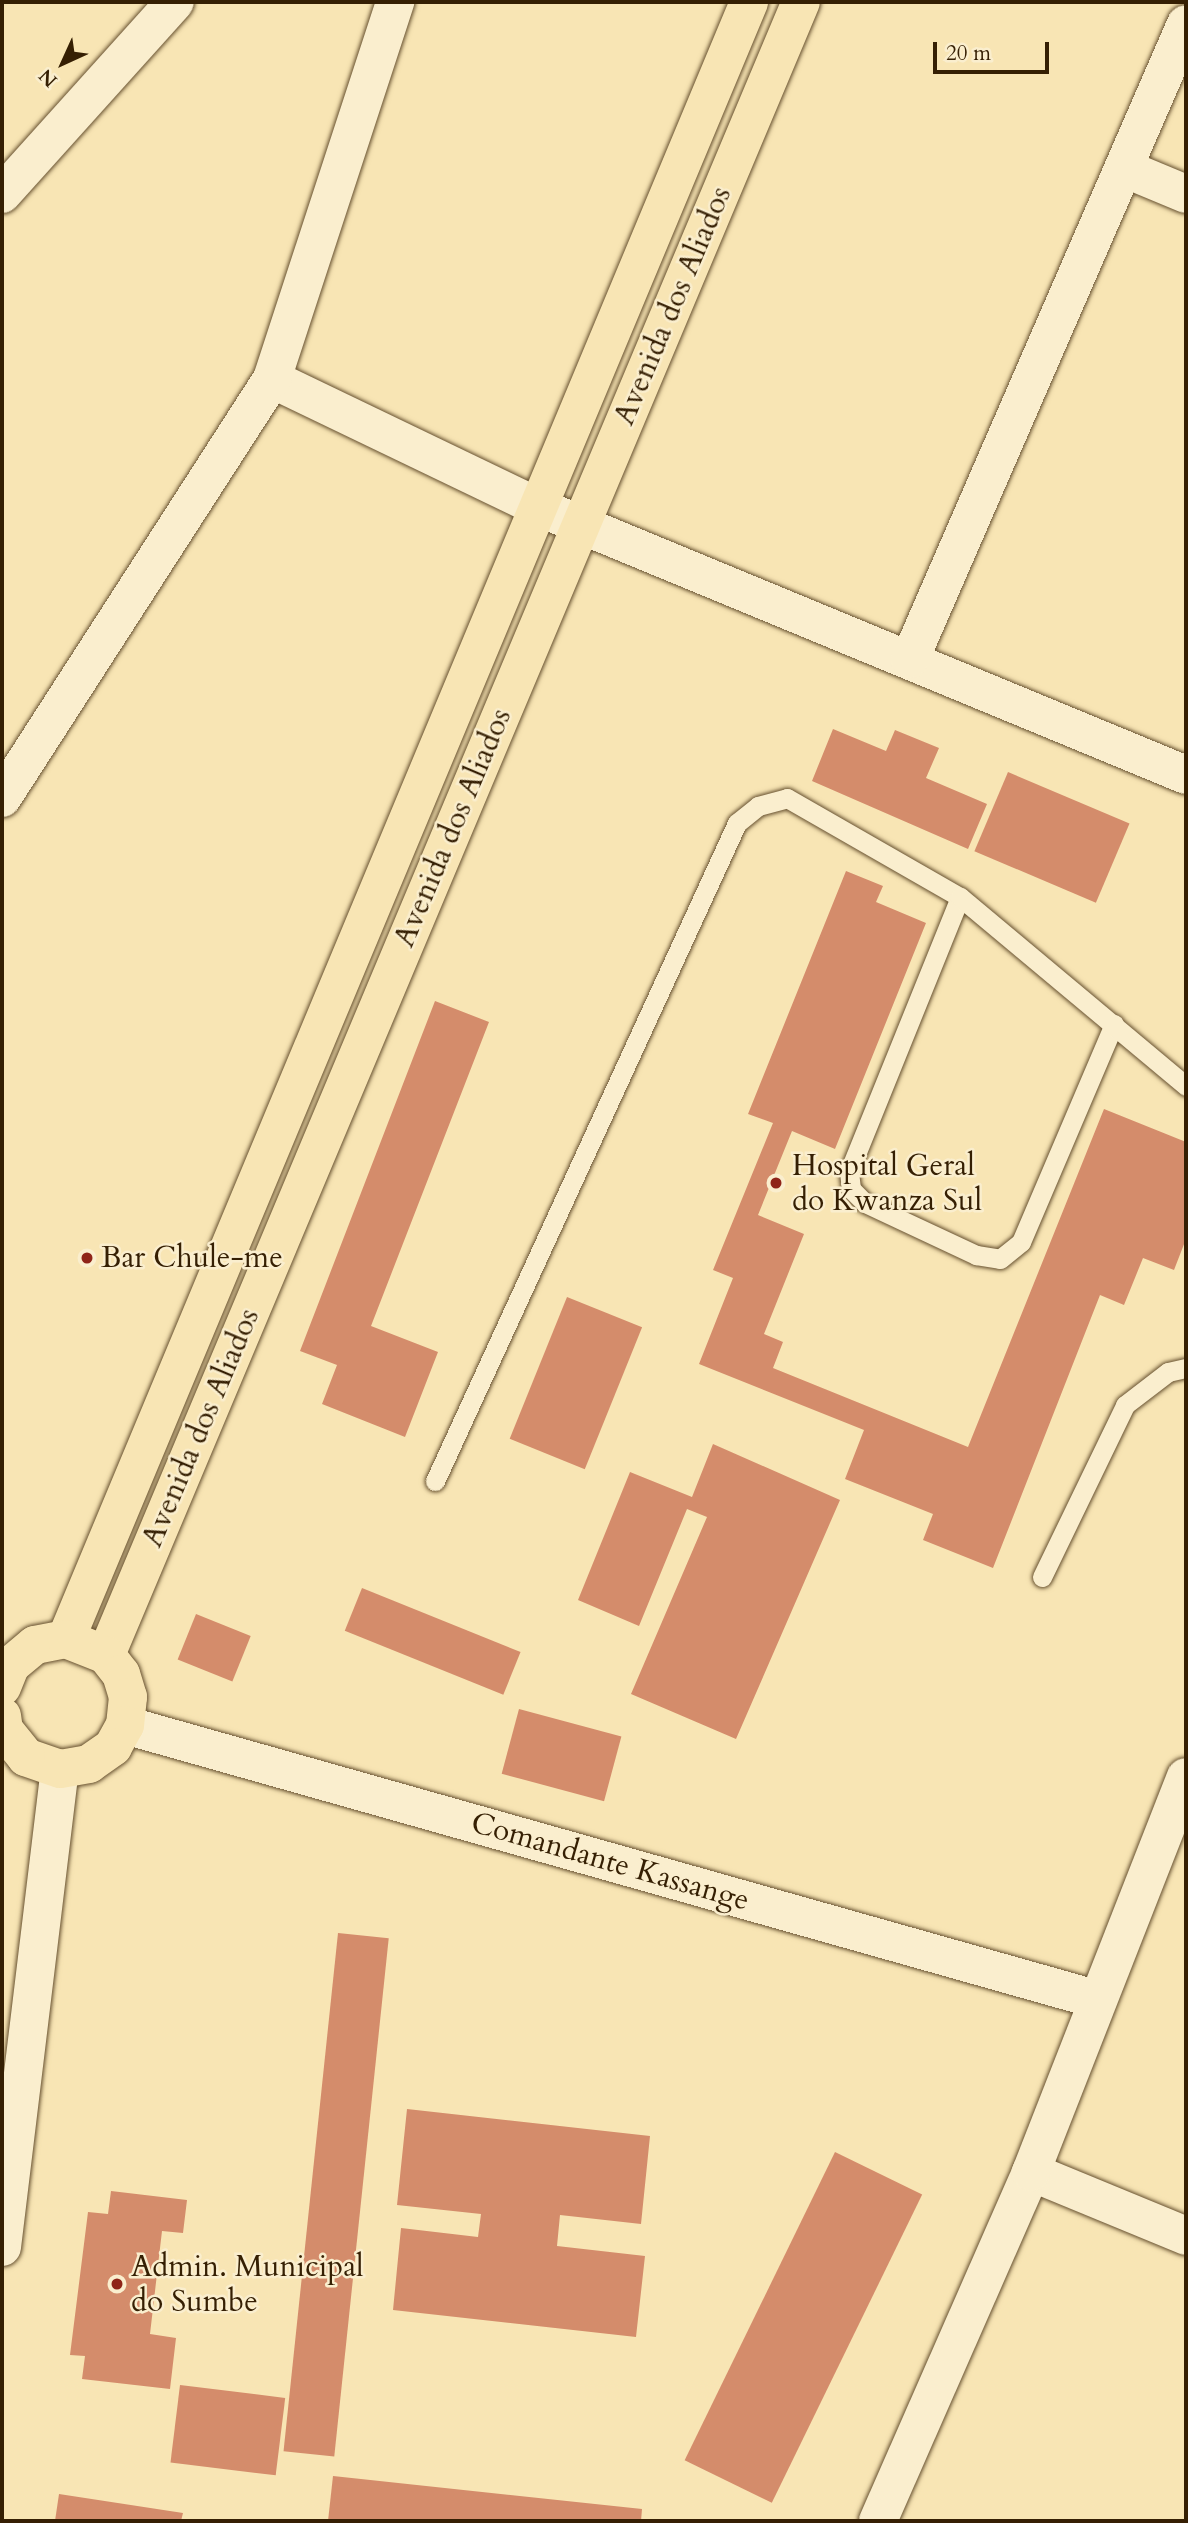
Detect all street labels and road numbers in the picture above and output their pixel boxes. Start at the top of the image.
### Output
street label: Avenida dos Aliados [607,181,739,431]
street label: Avenida dos Aliados [387,703,519,953]
street label: Avenida dos Aliados [135,1303,267,1553]
street label: Comandante Kassange [467,1805,753,1919]

